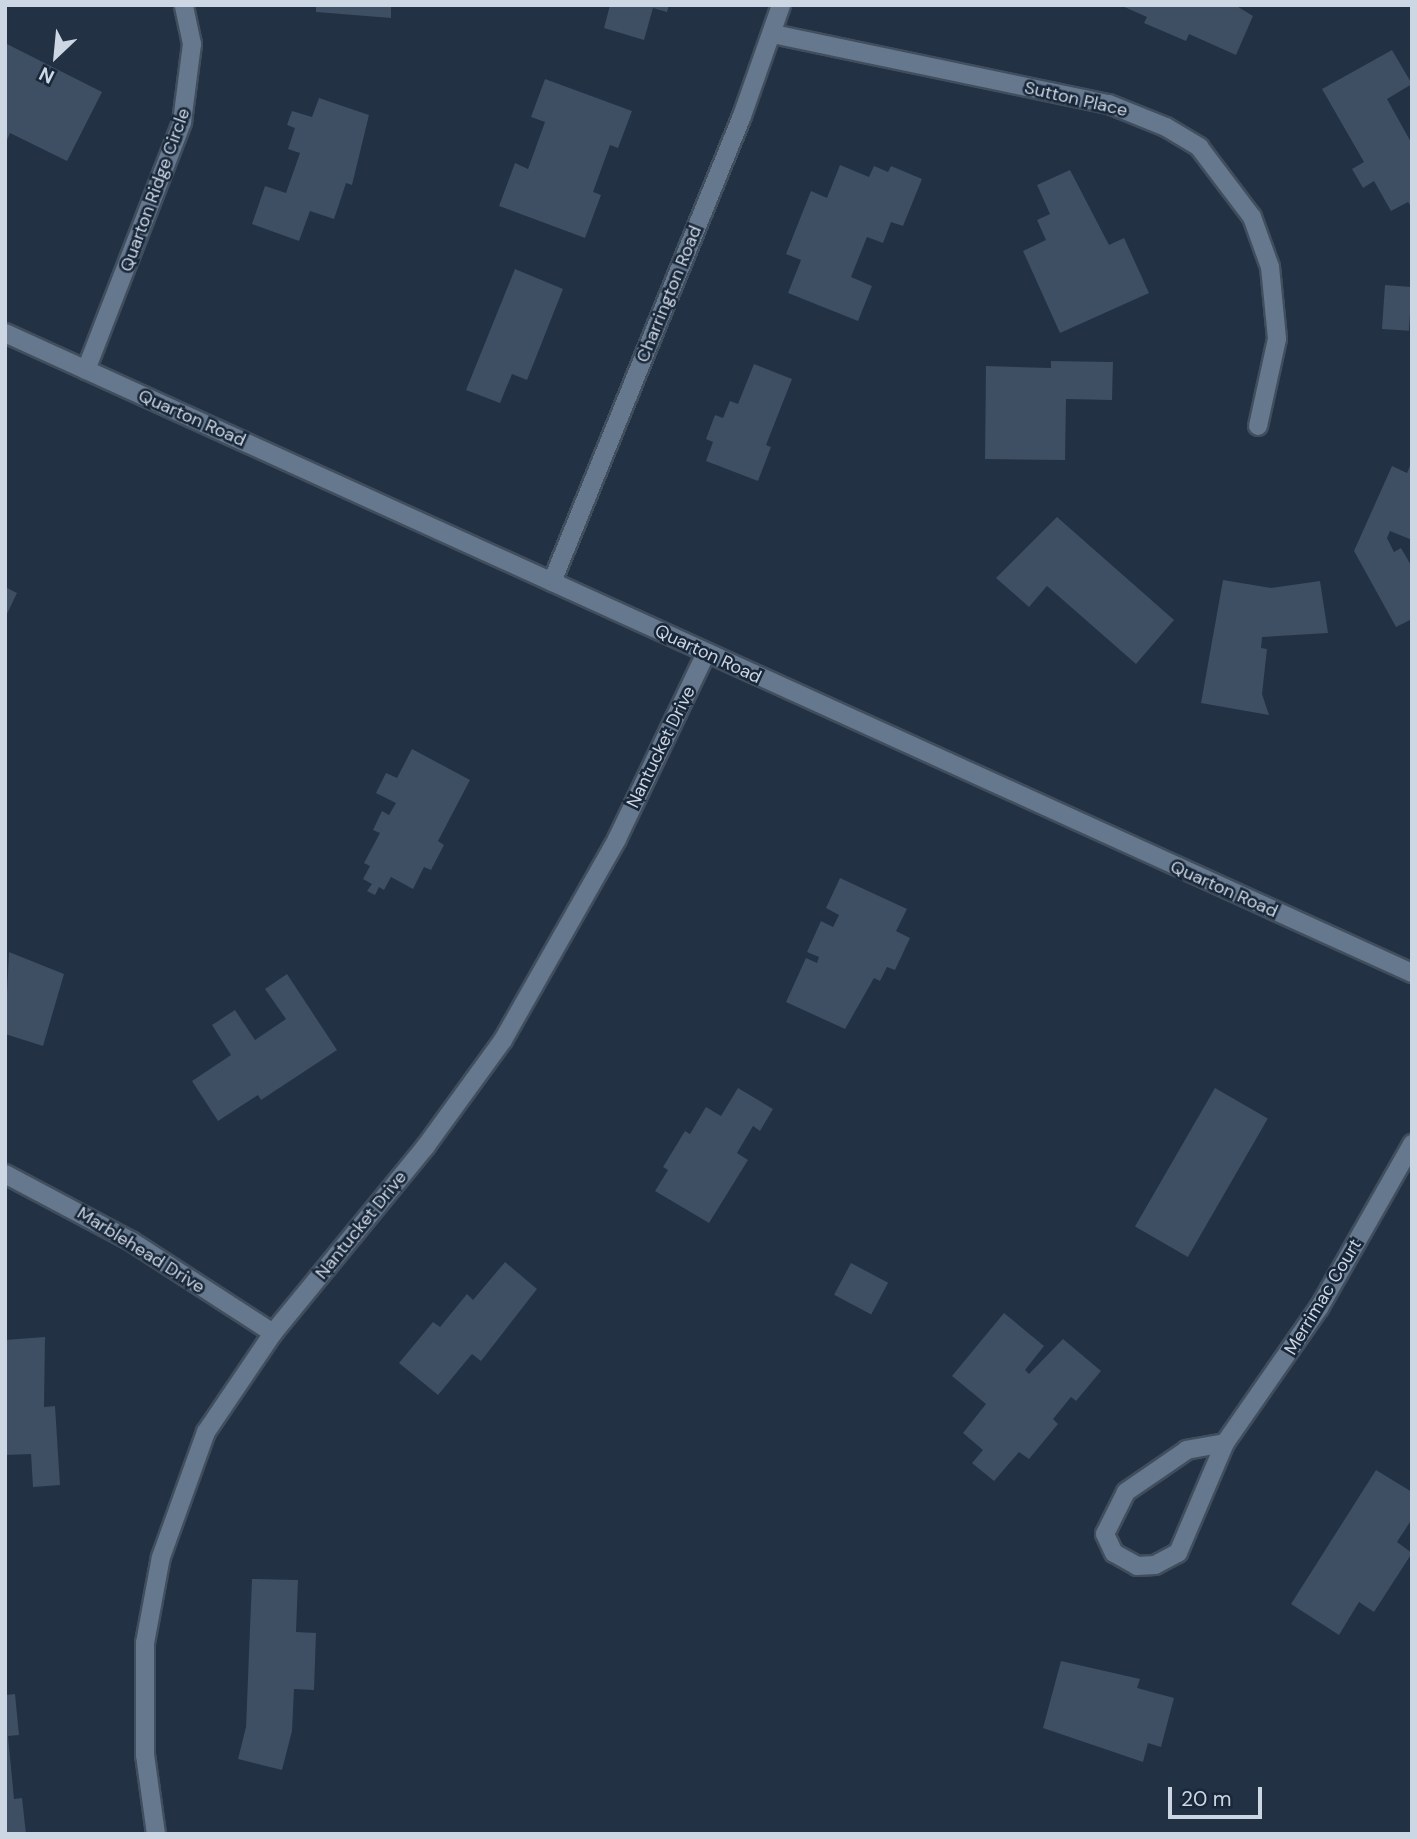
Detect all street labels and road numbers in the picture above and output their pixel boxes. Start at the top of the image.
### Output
street label: Sutton Place [1022,77,1130,121]
street label: Quarton Ridge Circle [115,105,195,275]
street label: Charrington Road [632,222,706,366]
street label: Quarton Road [135,385,249,451]
street label: Quarton Road [651,620,765,688]
street label: Nantucket Drive [622,682,700,812]
street label: Quarton Road [1167,856,1281,922]
street label: Nantucket Drive [311,1167,411,1283]
street label: Marblehead Drive [73,1202,209,1298]
street label: Merrimac Court [1280,1235,1366,1359]

